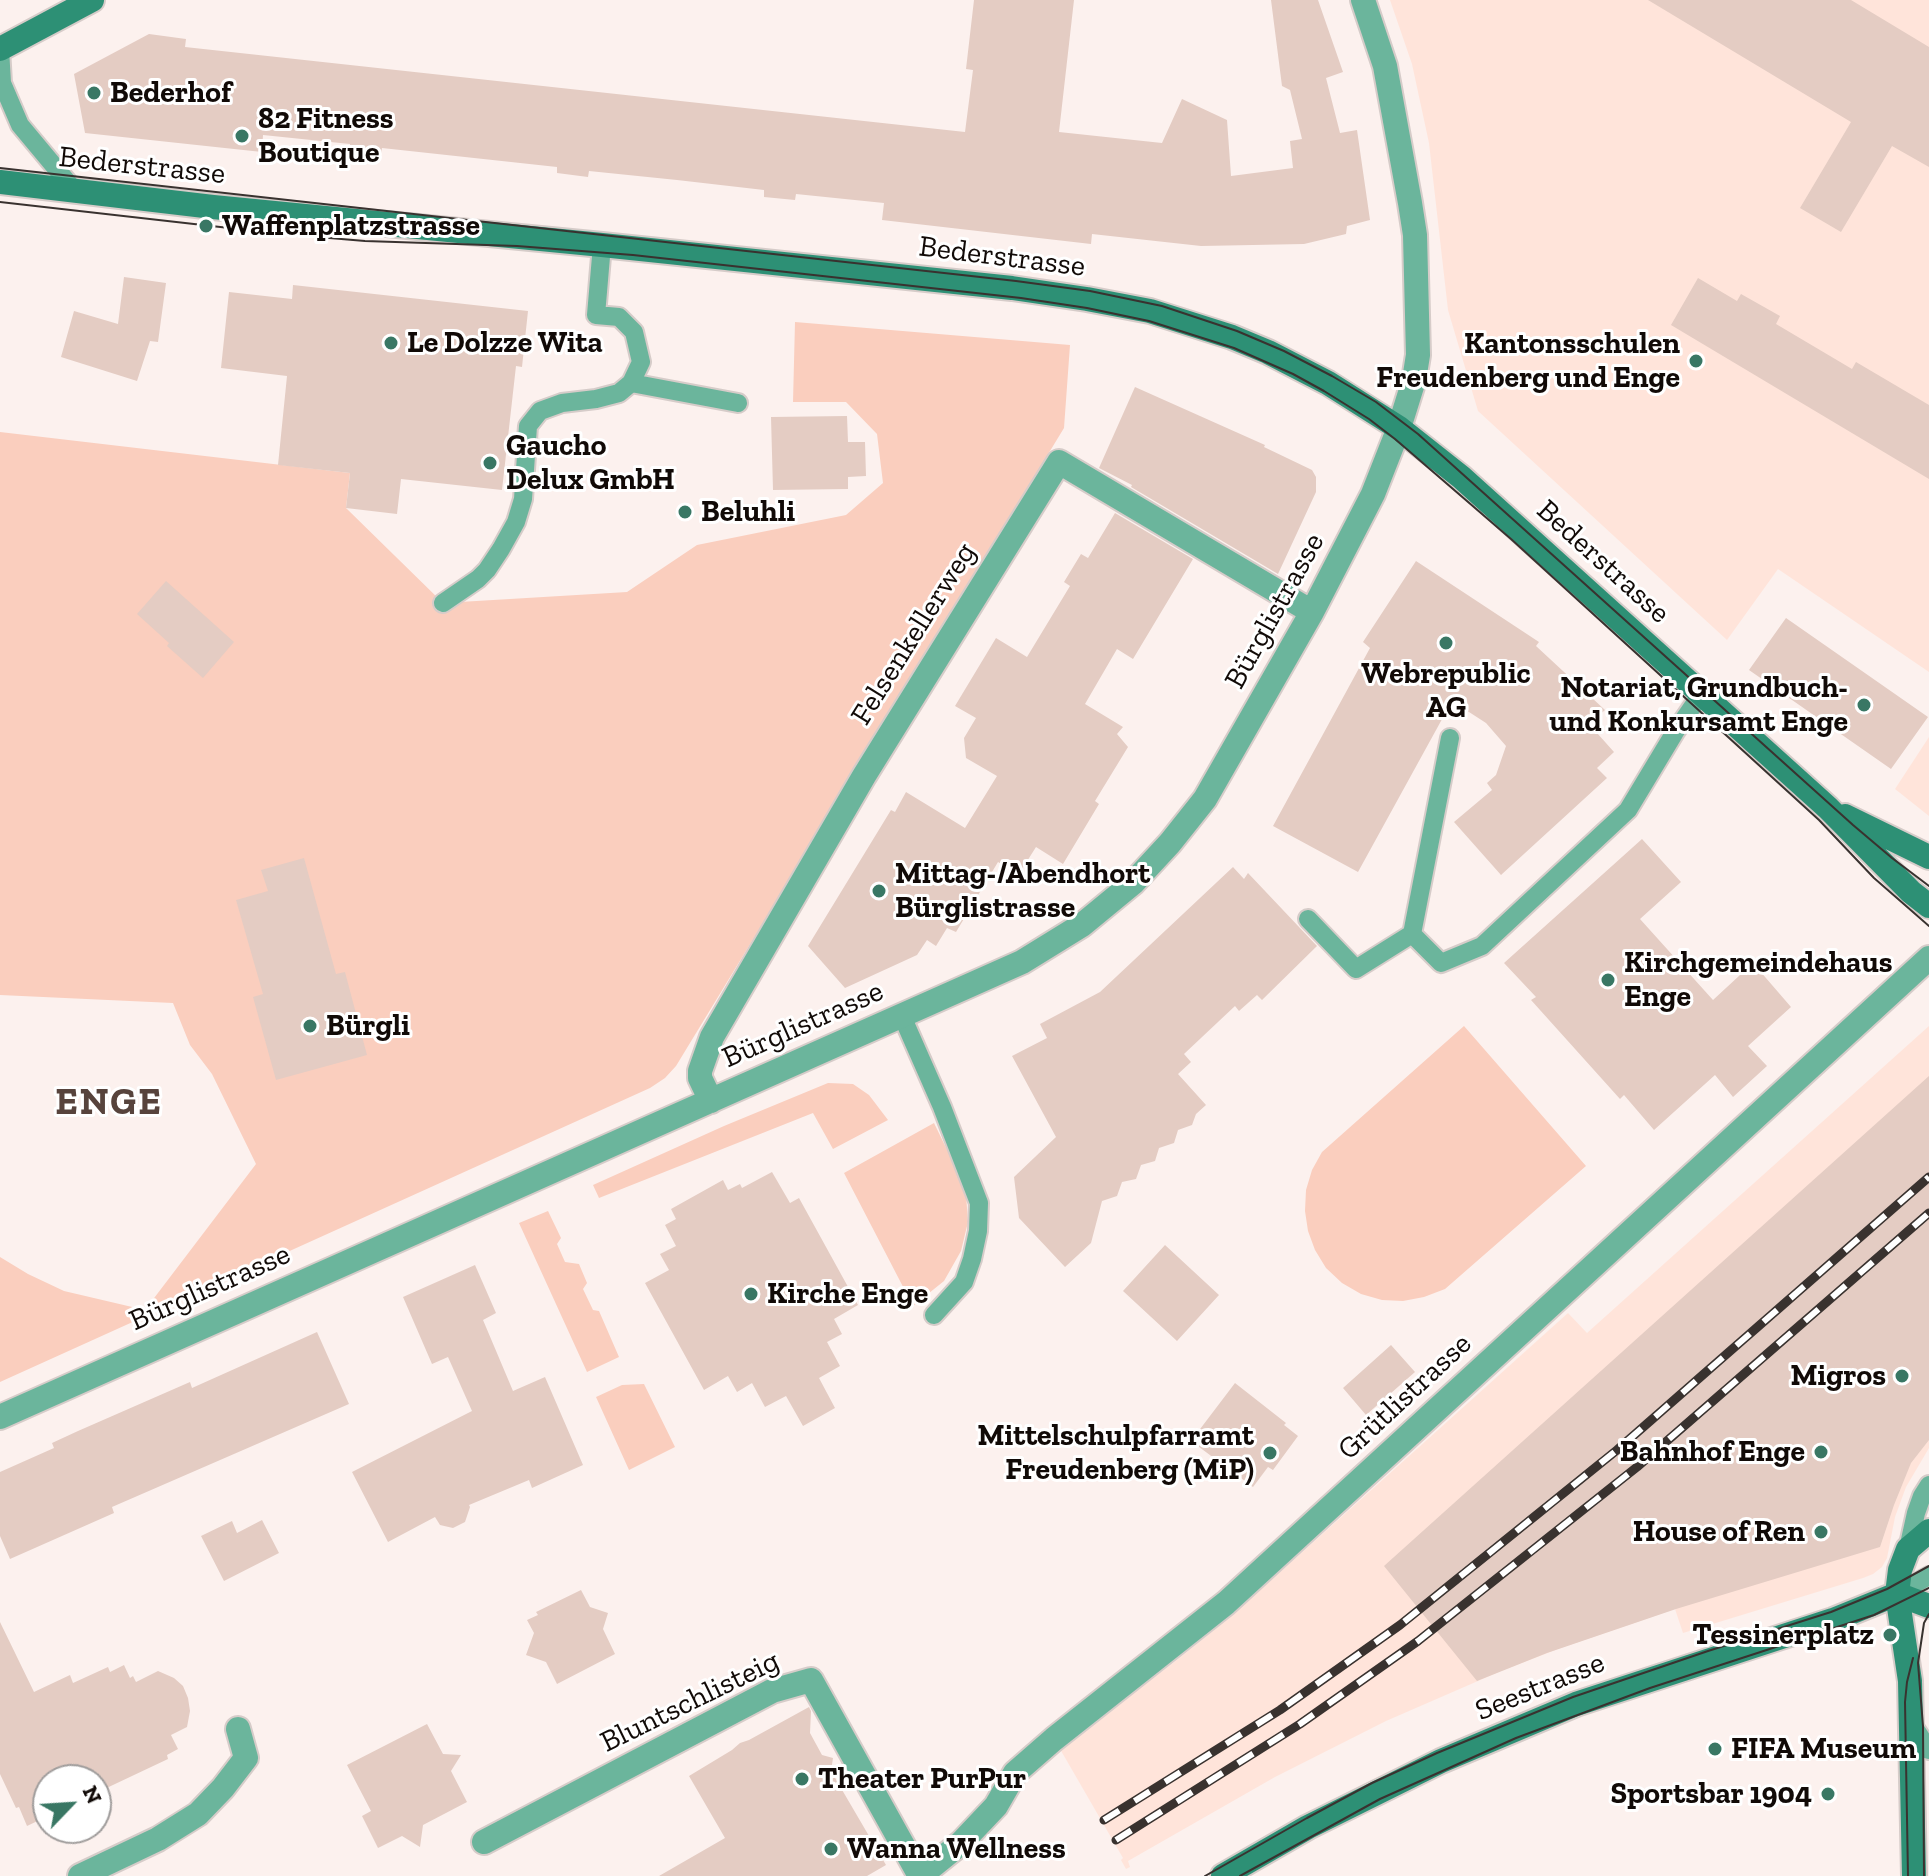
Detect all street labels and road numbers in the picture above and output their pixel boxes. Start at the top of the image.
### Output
street label: Bederstrasse [57,139,227,193]
street label: Bederstrasse [917,229,1087,285]
street label: Bederstrasse [1529,493,1677,631]
street label: Bürglistrasse [1218,527,1332,695]
street label: Felsenkellerweg [844,536,984,732]
street label: Bürglistrasse [717,974,889,1076]
street label: Bürglistrasse [124,1237,296,1339]
street label: Grütlistrasse [1331,1326,1479,1468]
street label: Bluntschlisteig [595,1643,785,1761]
street label: Seestrasse [1470,1645,1610,1729]

